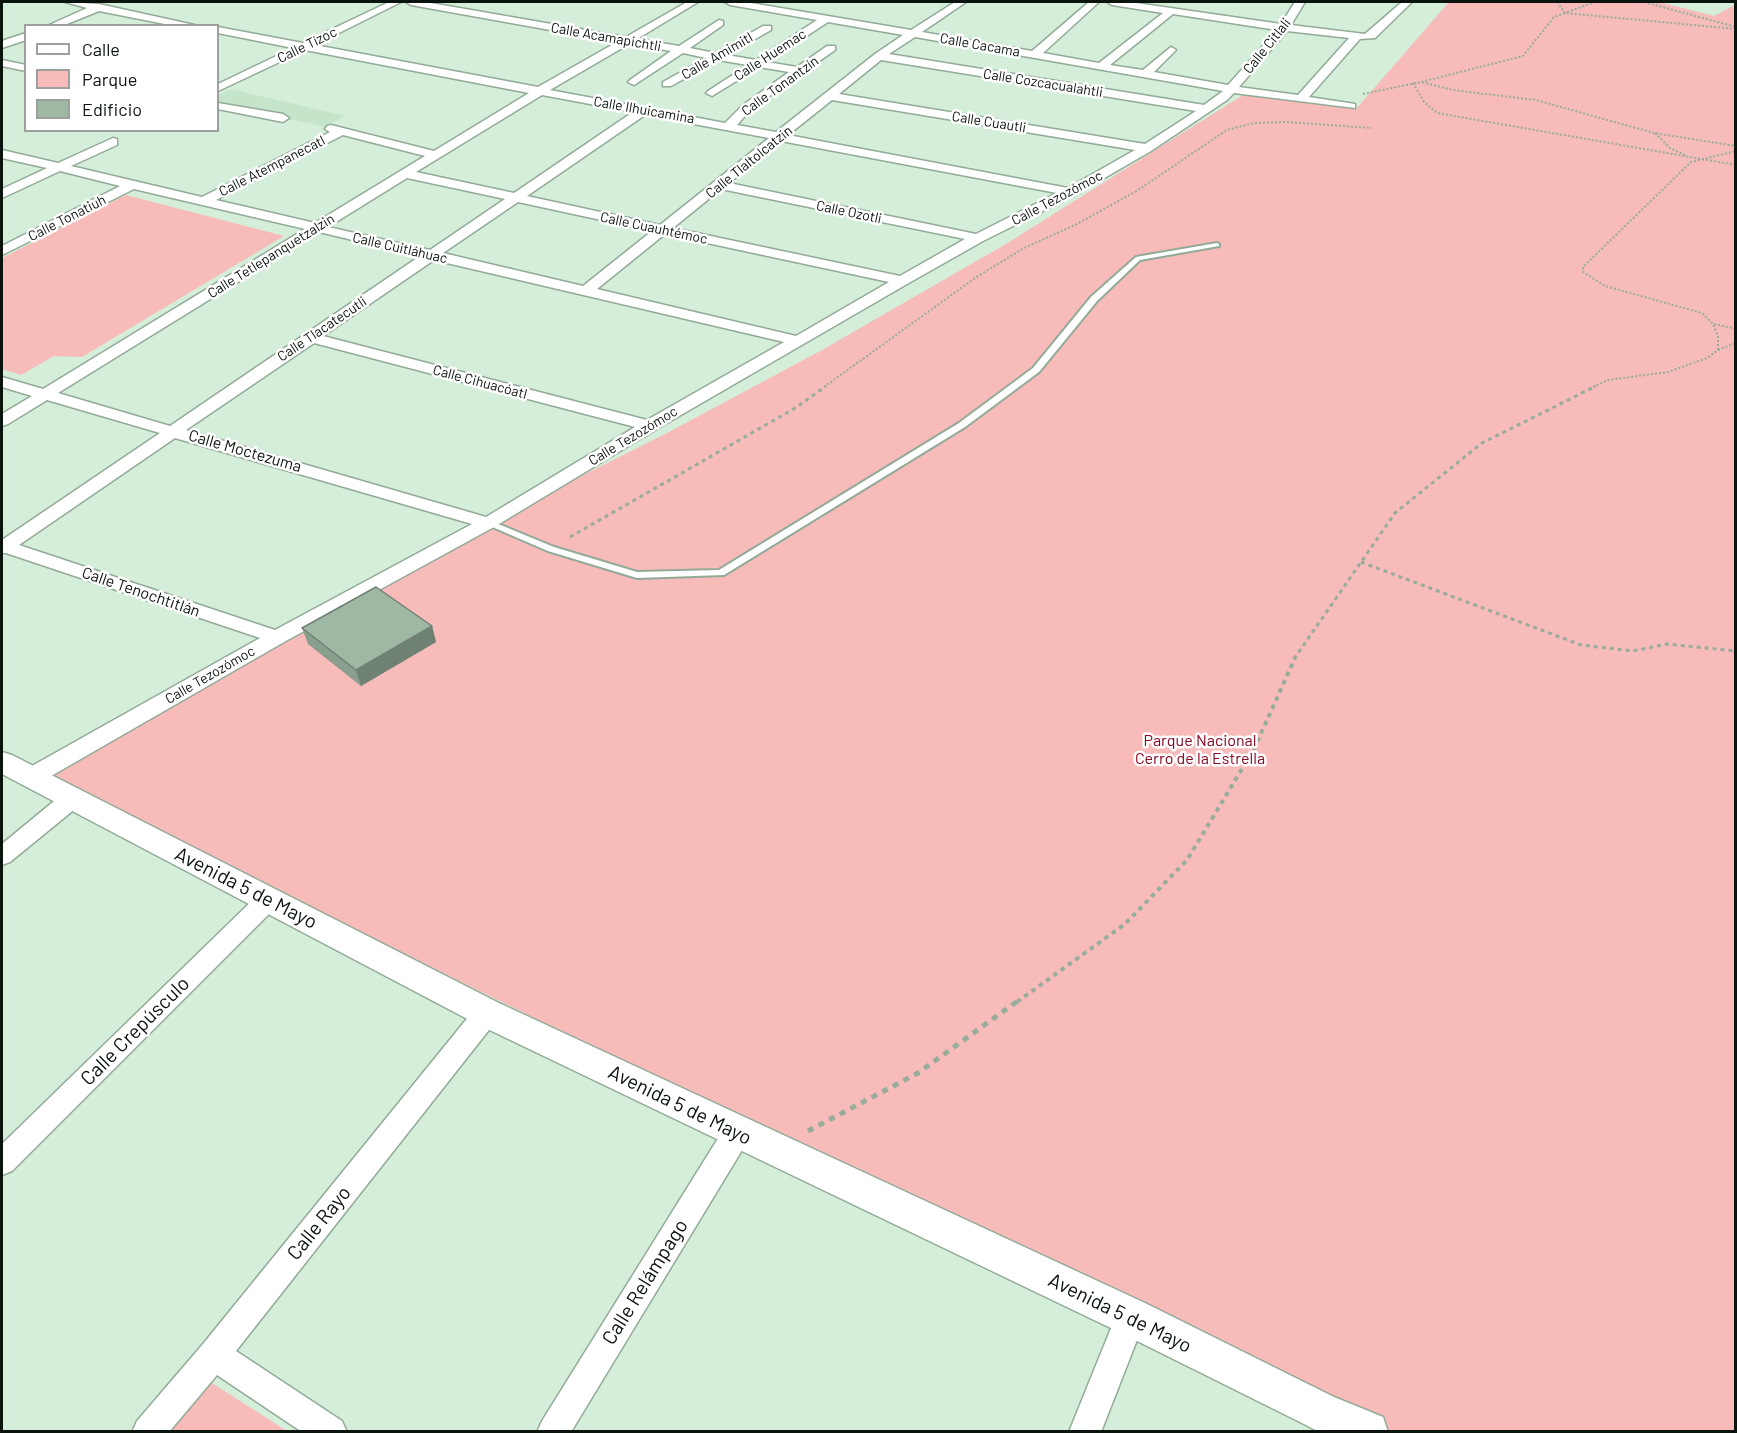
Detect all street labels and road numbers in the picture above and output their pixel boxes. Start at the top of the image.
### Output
street label: Calle Citlali [1240,15,1294,77]
street label: Calle Acamapichtli [550,19,662,55]
street label: Calle Tízoc [274,23,340,67]
street label: Calle Huemac [731,26,809,84]
street label: Calle Amimitl [678,29,756,83]
street label: Calle Cacama [939,30,1021,60]
street label: Calle Tonantzín [738,52,822,120]
street label: Calle Cozcacualahtli [982,65,1104,101]
street label: Calle Ilhuicamina [592,93,696,127]
street label: Calle Cuautli [951,108,1027,136]
street label: Calle Tlaltolcatzin [702,122,796,202]
street label: Calle Atempanecatl [216,132,328,200]
street label: Calle Tezozómoc [1009,167,1105,229]
street label: Calle Tonatiuh [25,191,109,245]
street label: Calle Ozotli [815,197,883,227]
street label: Calle Cuauhtémoc [599,208,709,248]
street label: Calle Tetlepanquetzalzin [204,210,338,302]
street label: Calle Cuitláhuac [351,229,449,267]
street label: Calle Tlacatecutli [274,293,370,365]
street label: Calle Cihuacóatl [431,361,529,403]
street label: Calle Tezozómoc [586,403,680,469]
street label: Calle Moctezuma [186,426,304,476]
street label: Calle Tenochtitlán [79,563,203,621]
street label: Calle Tezozómoc [162,643,258,707]
street label: Avenida 5 de Mayo [171,842,321,934]
street label: Calle Crepúsculo [76,972,194,1090]
street label: Avenida 5 de Mayo [604,1060,756,1150]
street label: Calle Rayo [282,1181,356,1265]
street label: Calle Relámpago [597,1215,693,1349]
street label: Avenida 5 de Mayo [1044,1268,1196,1358]

